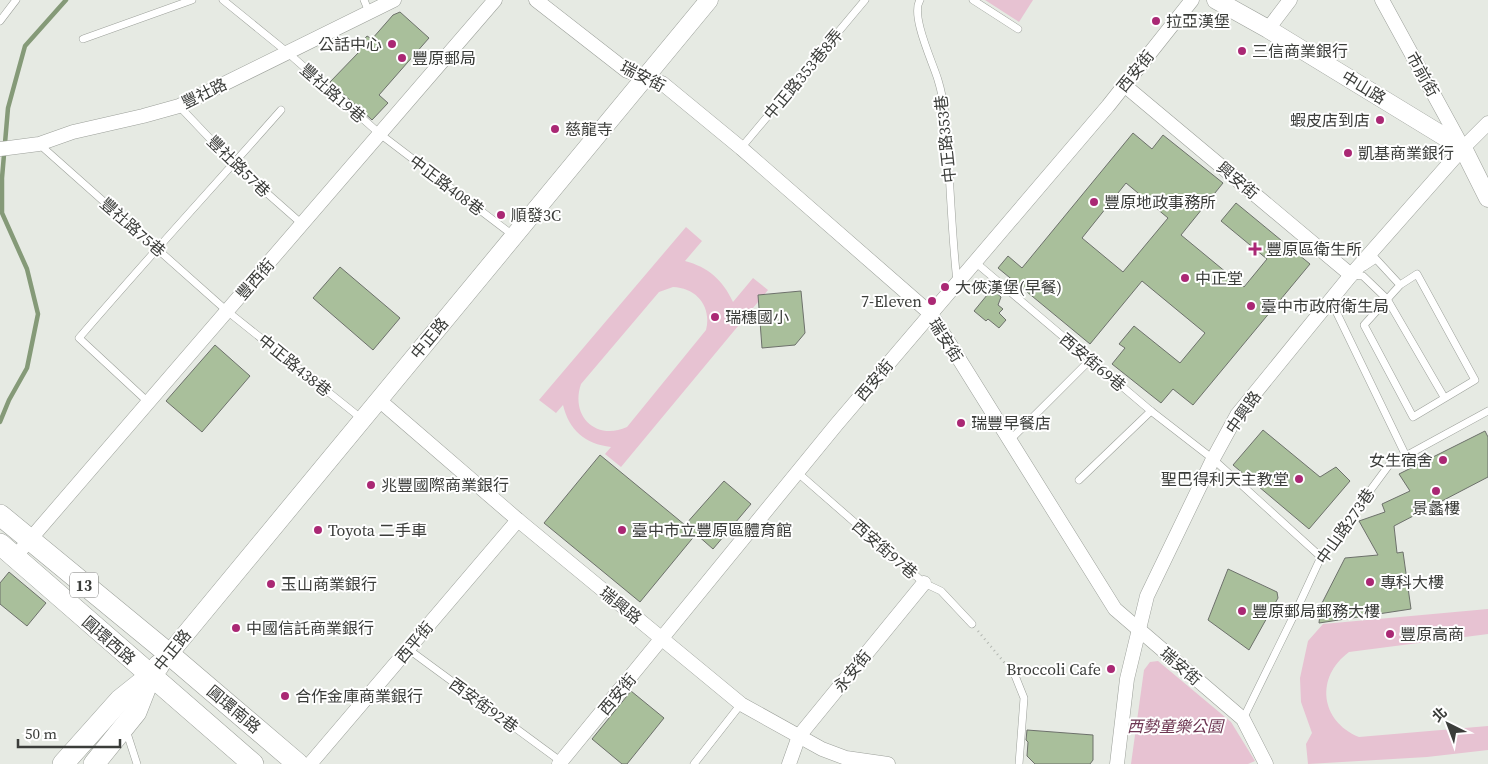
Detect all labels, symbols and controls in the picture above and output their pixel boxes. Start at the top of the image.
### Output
place label: 拉亞漢堡 [1166,10,1230,32]
marker: 拉亞漢堡 [1150,15,1162,27]
street label: 中正路353巷8弄 [759,24,847,124]
place label: 公話中心 [318,33,382,55]
marker: 公話中心 [386,38,398,50]
place label: 三信商業銀行 [1252,40,1348,62]
street label: 西安街 [1111,45,1159,97]
marker: 三信商業銀行 [1236,45,1248,57]
place label: 豐原郵局 [412,47,476,69]
street label: 市前街 [1402,48,1444,100]
marker: 豐原郵局 [396,52,408,64]
street label: 瑞安街 [617,55,669,97]
street label: 豐社路19巷 [296,58,370,128]
street label: 中山路 [1338,65,1390,109]
street label: 豐社路 [178,73,230,113]
street label: 中正路353巷 [929,94,961,184]
place label: 蝦皮店到店 [1290,109,1370,131]
marker: 蝦皮店到店 [1374,114,1386,126]
place label: 慈龍寺 [565,118,613,140]
marker: 慈龍寺 [549,123,561,135]
street label: 豐社路57巷 [203,130,275,202]
place label: 凱基商業銀行 [1358,142,1454,164]
marker: 凱基商業銀行 [1342,147,1354,159]
street label: 中正路408巷 [405,150,489,220]
street label: 興安街 [1213,156,1263,204]
place label: 豐原地政事務所 [1104,191,1216,213]
street label: 豐社路75巷 [96,192,170,262]
marker: 豐原地政事務所 [1088,196,1100,208]
place label: 順發3C [511,204,561,226]
marker: 順發3C [495,209,507,221]
place label: 豐原區衛生所 [1266,238,1362,260]
marker: 豐原區衛生所 [1248,242,1262,256]
street label: 豐西街 [231,254,279,304]
place label: 中正堂 [1195,267,1243,289]
marker: 中正堂 [1179,272,1191,284]
place label: 大俠漢堡(早餐) [955,276,1062,298]
marker: 大俠漢堡(早餐) [939,281,951,293]
place label: 7-Eleven [861,290,922,312]
marker: 7-Eleven [926,295,938,307]
place label: 臺中市政府衛生局 [1261,295,1389,317]
marker: 臺中市政府衛生局 [1245,300,1257,312]
place label: 瑞穗國小 [725,306,789,328]
marker: 瑞穗國小 [709,311,721,323]
street label: 中正路 [405,313,453,363]
street label: 瑞安街 [924,314,968,366]
street label: 西安街69巷 [1055,328,1131,396]
street label: 中正路438巷 [254,329,336,401]
street label: 西安街 [850,355,898,405]
street label: 中興路 [1220,386,1266,438]
place label: 瑞豐早餐店 [971,412,1051,434]
marker: 瑞豐早餐店 [955,417,967,429]
place label: 女生宿舍 [1369,449,1433,471]
marker: 女生宿舍 [1437,454,1449,466]
place label: 聖巴得利天主教堂 [1161,468,1289,490]
marker: 聖巴得利天主教堂 [1293,473,1305,485]
place label: 兆豐國際商業銀行 [381,474,509,496]
marker: 兆豐國際商業銀行 [365,479,377,491]
street label: 中山路273巷 [1311,484,1379,568]
marker: 景蠡樓 [1430,485,1442,497]
place label: 景蠡樓 [1412,497,1460,519]
street label: 西安街97巷 [848,514,922,584]
place label: Toyota 二手車 [328,519,427,541]
place label: 臺中市立豐原區體育館 [632,519,792,541]
marker: Toyota 二手車 [312,524,324,536]
marker: 臺中市立豐原區體育館 [616,524,628,536]
place label: 專科大樓 [1380,571,1444,593]
road number: 13 [70,572,98,598]
place label: 玉山商業銀行 [281,573,377,595]
marker: 專科大樓 [1364,576,1376,588]
marker: 玉山商業銀行 [265,578,277,590]
street label: 瑞興路 [595,581,647,629]
place label: 豐原郵局郵務大樓 [1252,600,1380,622]
marker: 豐原郵局郵務大樓 [1236,605,1248,617]
street label: 圓環西路 [78,611,140,669]
place label: 中國信託商業銀行 [246,617,374,639]
street label: 西平街 [390,617,438,667]
marker: 中國信託商業銀行 [230,622,242,634]
place label: 豐原高商 [1400,623,1464,645]
street label: 中正路 [148,624,196,676]
marker: 豐原高商 [1384,628,1396,640]
street label: 瑞安街 [1156,642,1206,690]
street label: 永安街 [828,645,876,697]
place label: Broccoli Cafe [1006,658,1101,680]
marker: Broccoli Cafe [1105,663,1117,675]
street label: 西安街 [593,669,641,719]
street label: 西安街92巷 [445,673,523,737]
street label: 圓環南路 [202,680,266,738]
place label: 合作金庫商業銀行 [295,685,423,707]
marker: 合作金庫商業銀行 [279,690,291,702]
north arrow [1423,699,1473,749]
text: 北 [1427,702,1451,726]
park label: 西勢童樂公園 [1127,715,1225,737]
scale bar [18,716,120,748]
text: 50 m [25,723,57,744]

